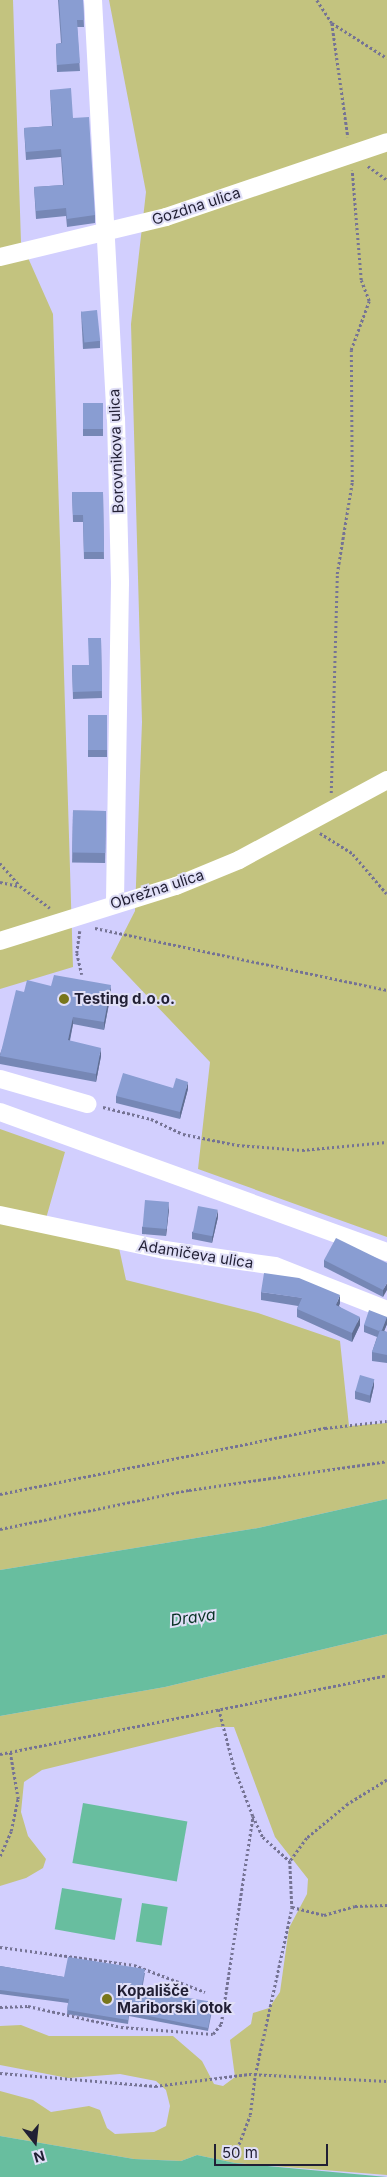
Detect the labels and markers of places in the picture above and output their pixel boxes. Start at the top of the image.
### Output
place label: Testing d.o.o. [74,990,175,1008]
marker: Testing d.o.o. [58,993,70,1005]
place label: Kopališče Mariborski otok [117,1981,232,2016]
marker: Kopališče Mariborski otok [101,1993,113,2005]

